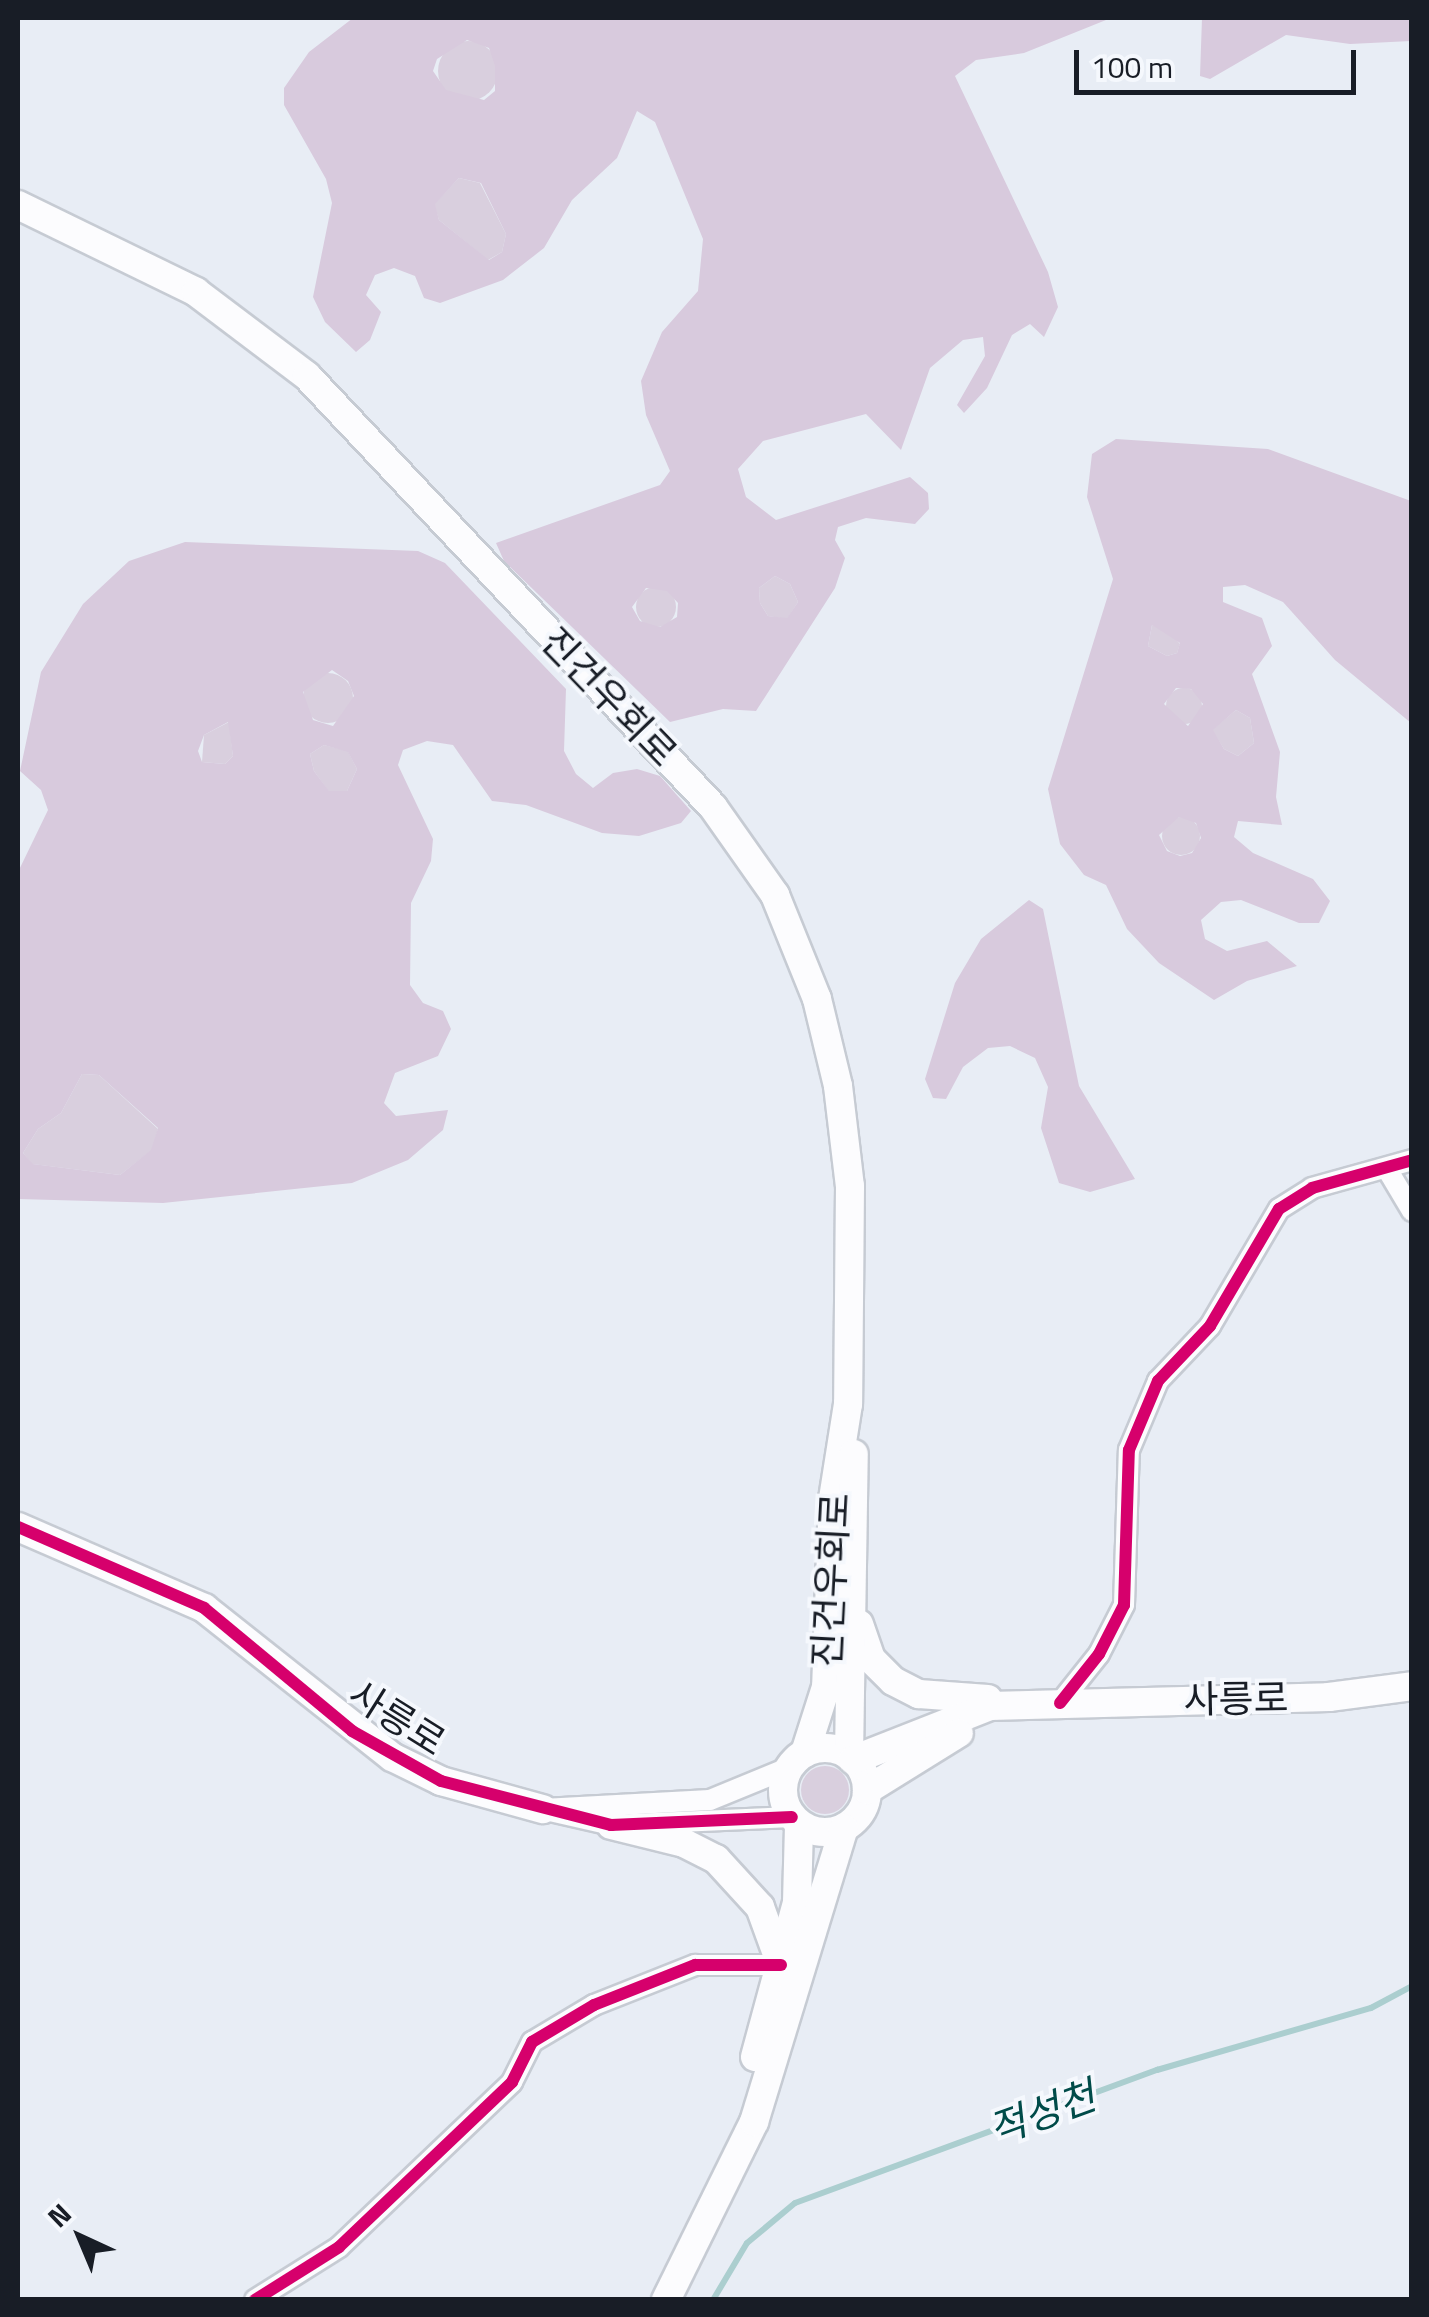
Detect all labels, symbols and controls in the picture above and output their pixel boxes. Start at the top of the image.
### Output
scale bar [1079,30,1362,92]
text: 100 m [1091,44,1173,90]
street label: 진건우회로 [532,618,686,776]
street label: 진건우회로 [804,1492,858,1668]
street label: 사릉로 [340,1671,454,1765]
street label: 사릉로 [1183,1675,1289,1723]
water label: 적성천 [982,2072,1102,2154]
north arrow [30,2187,130,2287]
text: N [37,2193,81,2237]

